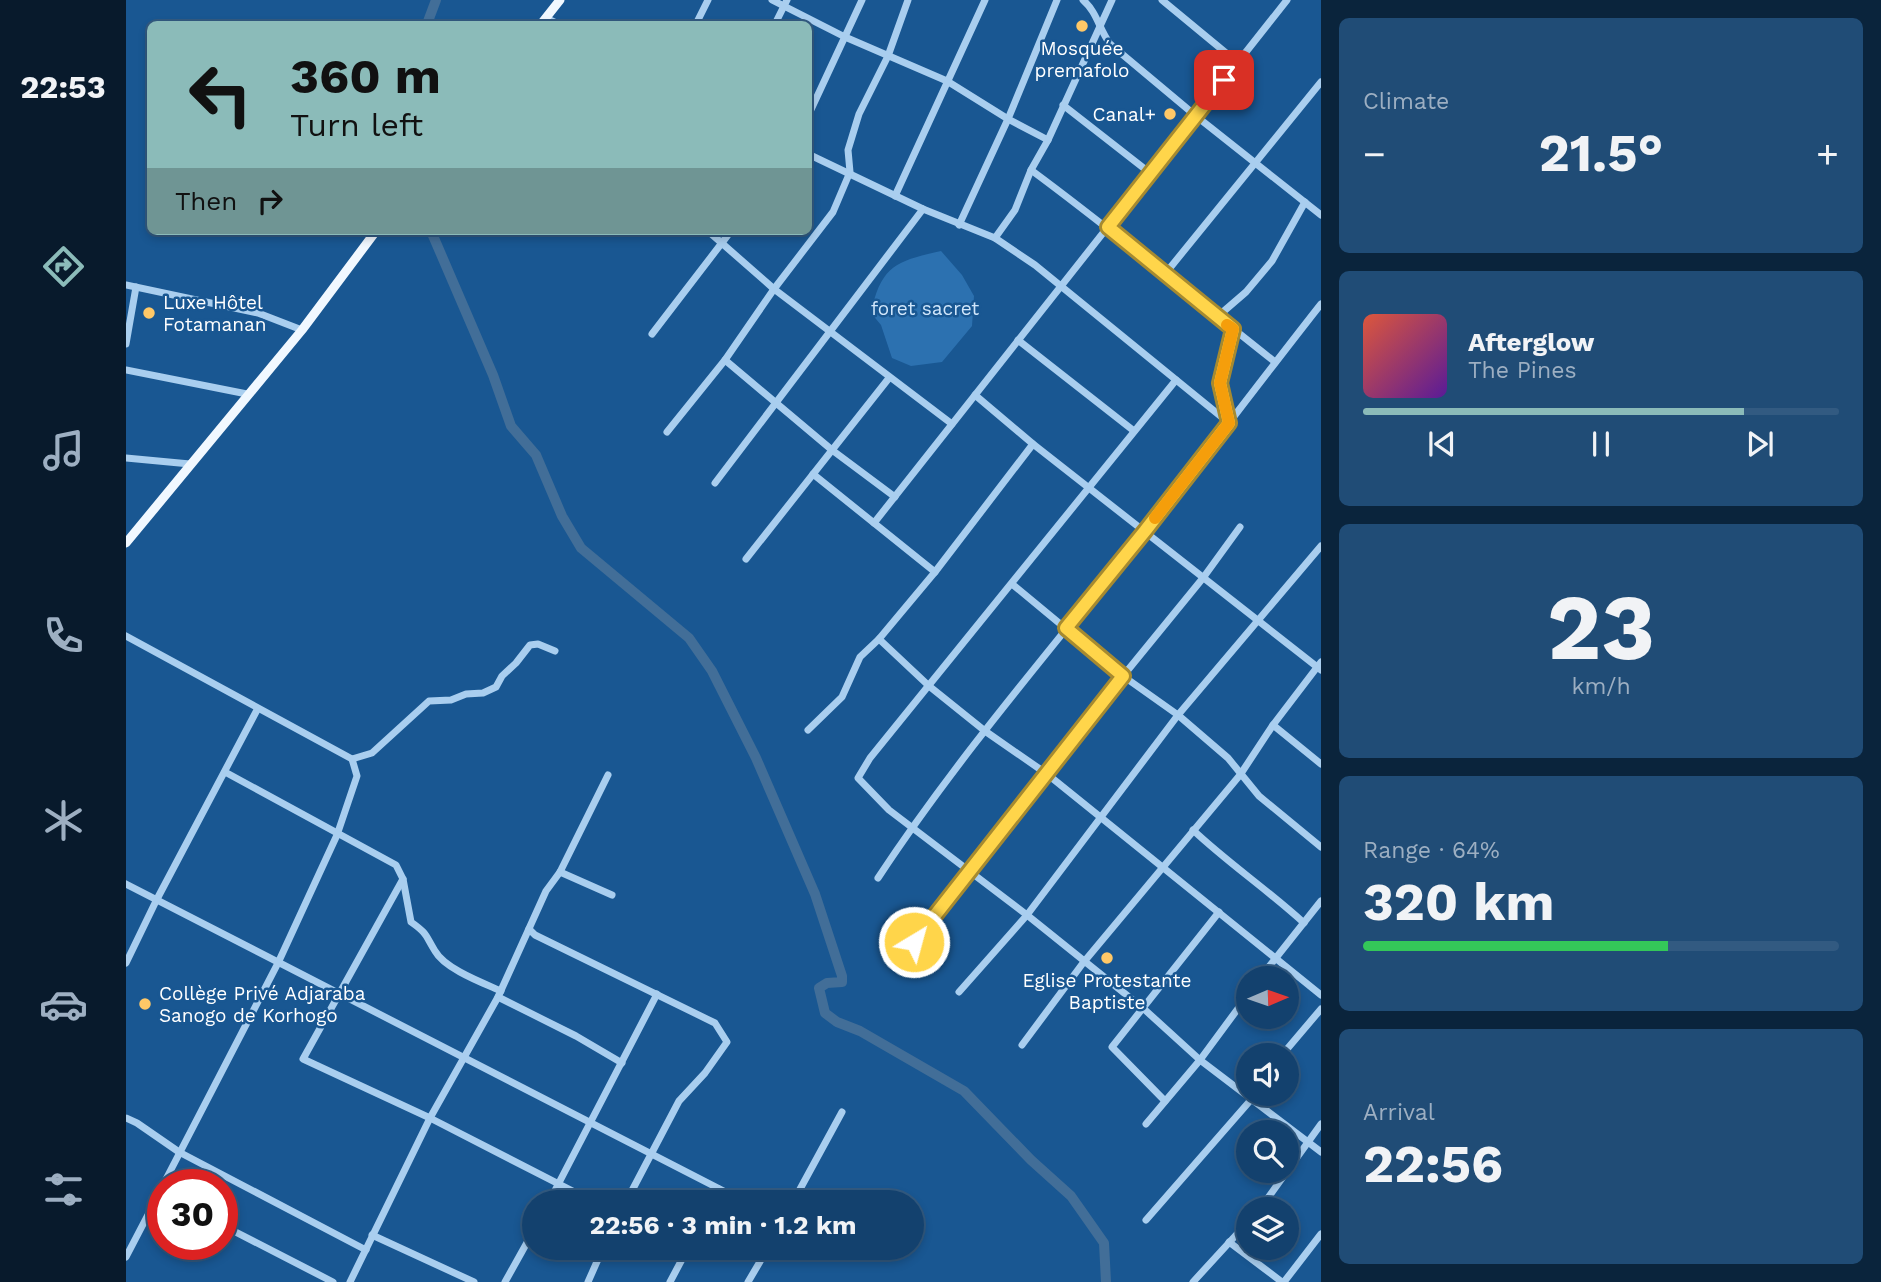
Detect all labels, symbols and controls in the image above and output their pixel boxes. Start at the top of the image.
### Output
marker: Mosquée premafolo [1074,18,1090,34]
place label: Mosquée premafolo [1035,37,1129,82]
text: 360 m [290,47,441,105]
icon: left [175,49,266,140]
pin [1194,50,1254,110]
icon: arrive [1205,61,1243,99]
text: 22:53 [20,68,106,106]
text: Climate [1363,88,1449,115]
place label: Canal+ [1092,103,1156,126]
text: Turn left [290,106,423,144]
marker: Canal+ [1162,106,1178,122]
text: 21.5° [1539,123,1663,184]
text: − [1363,132,1386,176]
text: + [1816,132,1839,176]
icon: right [251,182,289,220]
text: Then [175,186,237,216]
icon: directions [39,242,88,291]
place label: Luxe Hôtel Fotamanan [163,291,267,336]
park label: foret sacret [871,297,979,320]
marker: Luxe Hôtel Fotamanan [141,305,157,321]
text: Afterglow [1468,327,1594,357]
text: The Pines [1468,357,1577,384]
icon: previous [1423,425,1461,463]
icon: pause [1582,425,1620,463]
icon: next [1741,425,1779,463]
icon: music [39,426,88,475]
text: 23 [1547,574,1655,681]
icon: phone [39,611,88,660]
text: km/h [1571,673,1631,700]
icon: climate [39,796,88,845]
text: Range · 64% [1363,837,1500,864]
text: 320 km [1363,872,1554,933]
position arrow [877,905,951,979]
marker: Eglise Protestante Baptiste [1099,950,1115,966]
north arrow [1236,966,1298,1029]
map controls [1236,966,1299,1260]
place label: Eglise Protestante Baptiste [1022,969,1192,1014]
icon: car [39,980,88,1029]
place label: Collège Privé Adjaraba Sanogo de Korhogo [159,982,366,1027]
marker: Collège Privé Adjaraba Sanogo de Korhogo [137,996,153,1012]
button: sound [1236,1043,1299,1106]
text: Arrival [1363,1099,1435,1126]
button: search [1236,1120,1299,1183]
text: 22:56 [1363,1134,1503,1195]
icon: filters [39,1165,88,1214]
speed limit sign: 30 [147,1169,238,1260]
button: layers [1236,1197,1299,1260]
text: 22:56 · 3 min · 1.2 km [589,1210,857,1240]

